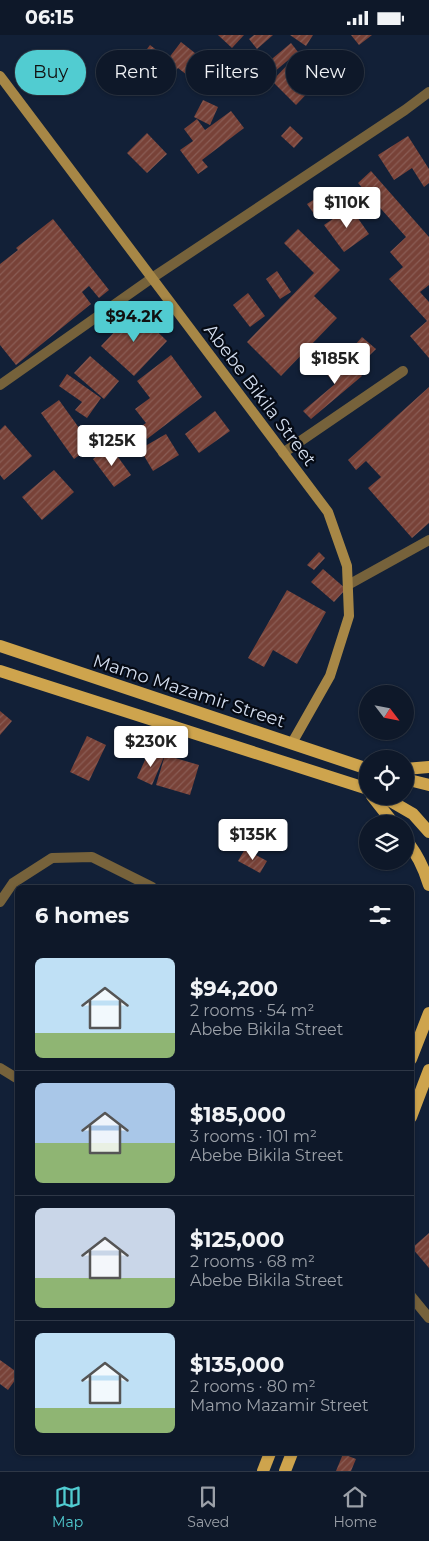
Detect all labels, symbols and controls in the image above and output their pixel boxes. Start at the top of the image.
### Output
text: 06:15 [25,6,74,29]
chip: Buy [15,50,86,95]
chip: Rent [96,50,176,95]
chip: Filters [186,50,276,95]
chip: New [286,50,364,95]
pin: $110K [312,187,382,229]
text: $110K [324,193,370,212]
pin: $94.2K [93,301,175,343]
text: $94.2K [105,307,163,326]
street label: Abebe Bikila Street [199,320,321,470]
pin: $185K [300,343,370,385]
text: $185K [311,349,359,368]
pin: $125K [77,425,147,467]
text: $125K [88,431,136,450]
street label: Mamo Mazamir Street [90,650,288,732]
north arrow [359,685,414,740]
map controls [359,685,414,870]
pin: $230K [116,725,186,768]
text: $230K [125,732,177,751]
button: locate [359,750,414,805]
button: layers [359,815,414,870]
pin: $135K [218,819,288,861]
text: $135K [230,825,277,844]
icon: filters [366,901,394,929]
text: 6 homes [35,903,129,928]
text: $94,200 [190,976,278,1001]
icon: home [75,978,135,1038]
text: 2 rooms · 54 m² [190,1001,314,1020]
text: Abebe Bikila Street [190,1020,343,1039]
text: $185,000 [190,1102,286,1127]
icon: home [75,1103,135,1163]
text: 3 rooms · 101 m² [190,1127,317,1146]
text: Abebe Bikila Street [190,1146,343,1165]
text: $125,000 [190,1227,284,1252]
icon: home [75,1228,135,1288]
text: 2 rooms · 68 m² [190,1252,315,1271]
text: Abebe Bikila Street [190,1271,343,1290]
text: $135,000 [190,1352,284,1377]
icon: home [75,1353,135,1413]
text: 2 rooms · 80 m² [190,1377,316,1396]
text: Mamo Mazamir Street [190,1396,369,1415]
tab: Map [52,1483,83,1531]
tab: Saved [187,1483,229,1531]
tab: Home [333,1483,377,1531]

